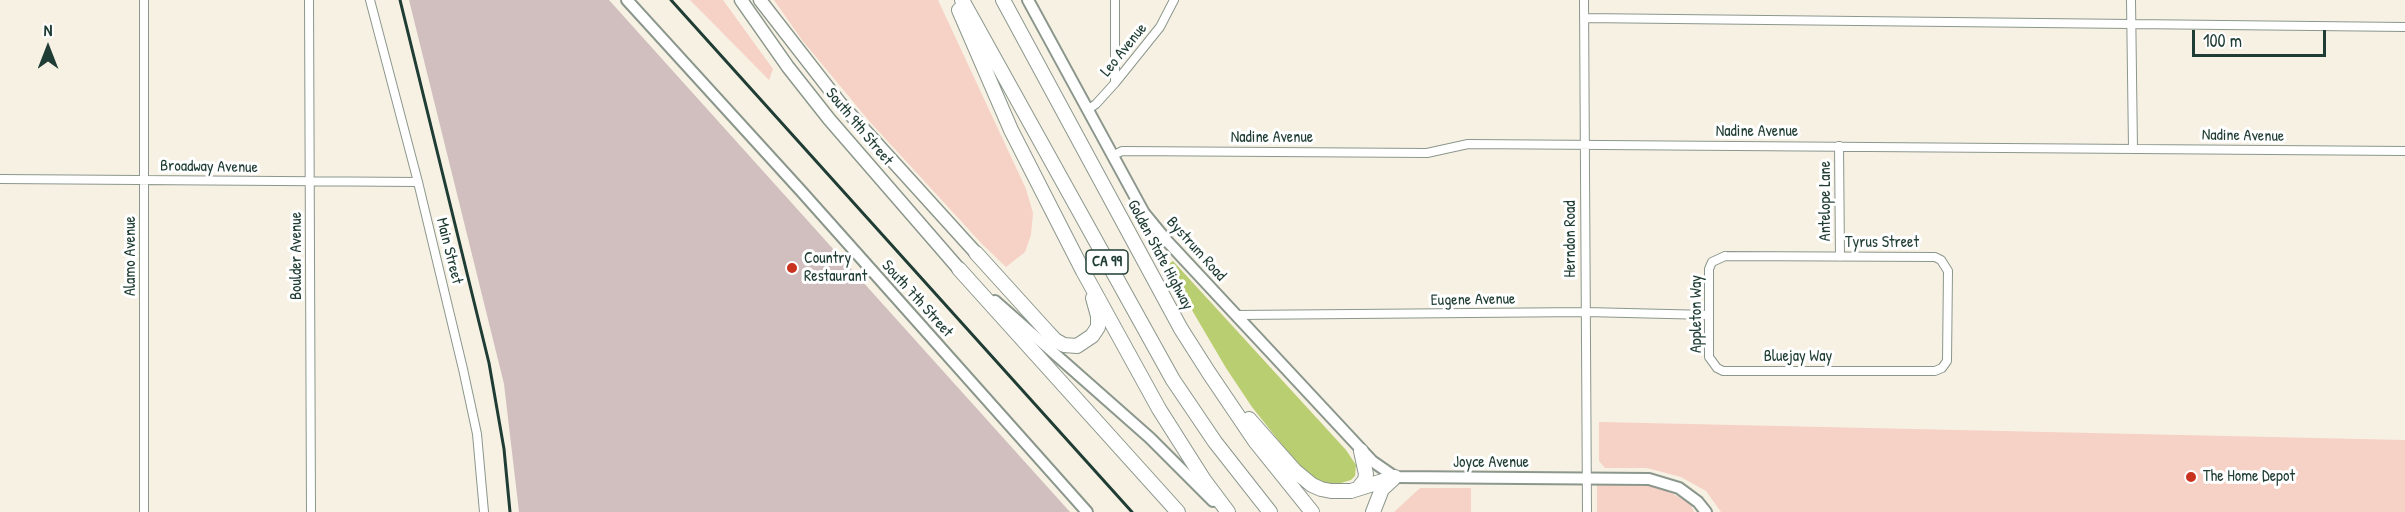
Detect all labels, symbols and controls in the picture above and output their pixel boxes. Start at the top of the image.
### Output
north arrow [18,18,78,78]
scale bar [2195,18,2328,56]
text: N [44,19,52,41]
street label: Leo Avenue [1097,19,1151,81]
text: 100 m [2203,28,2242,53]
street label: South 9th Street [821,84,897,170]
street label: Nadine Avenue [1716,122,1798,142]
street label: Nadine Avenue [2202,126,2284,146]
street label: Nadine Avenue [1231,128,1313,148]
street label: Broadway Avenue [160,157,258,177]
street label: Antelope Lane [1816,161,1836,241]
street label: Golden State Highway [1123,197,1197,313]
street label: Herndon Road [1561,200,1581,278]
street label: Boulder Avenue [287,212,307,300]
street label: Bystrum Road [1162,213,1230,285]
street label: Alamo Avenue [121,216,141,296]
street label: Main Street [432,216,466,286]
street label: Tyrus Street [1845,233,1919,253]
place label: Country Restaurant [804,249,867,287]
road number: CA 99 [1086,250,1128,274]
street label: South 7th Street [877,256,957,342]
marker: Country Restaurant [785,261,799,275]
street label: Appleton Way [1687,275,1707,353]
street label: Eugene Avenue [1430,290,1516,310]
street label: Bluejay Way [1764,347,1832,367]
street label: Joyce Avenue [1453,453,1529,473]
place label: The Home Depot [2203,467,2295,487]
marker: The Home Depot [2184,470,2198,484]

